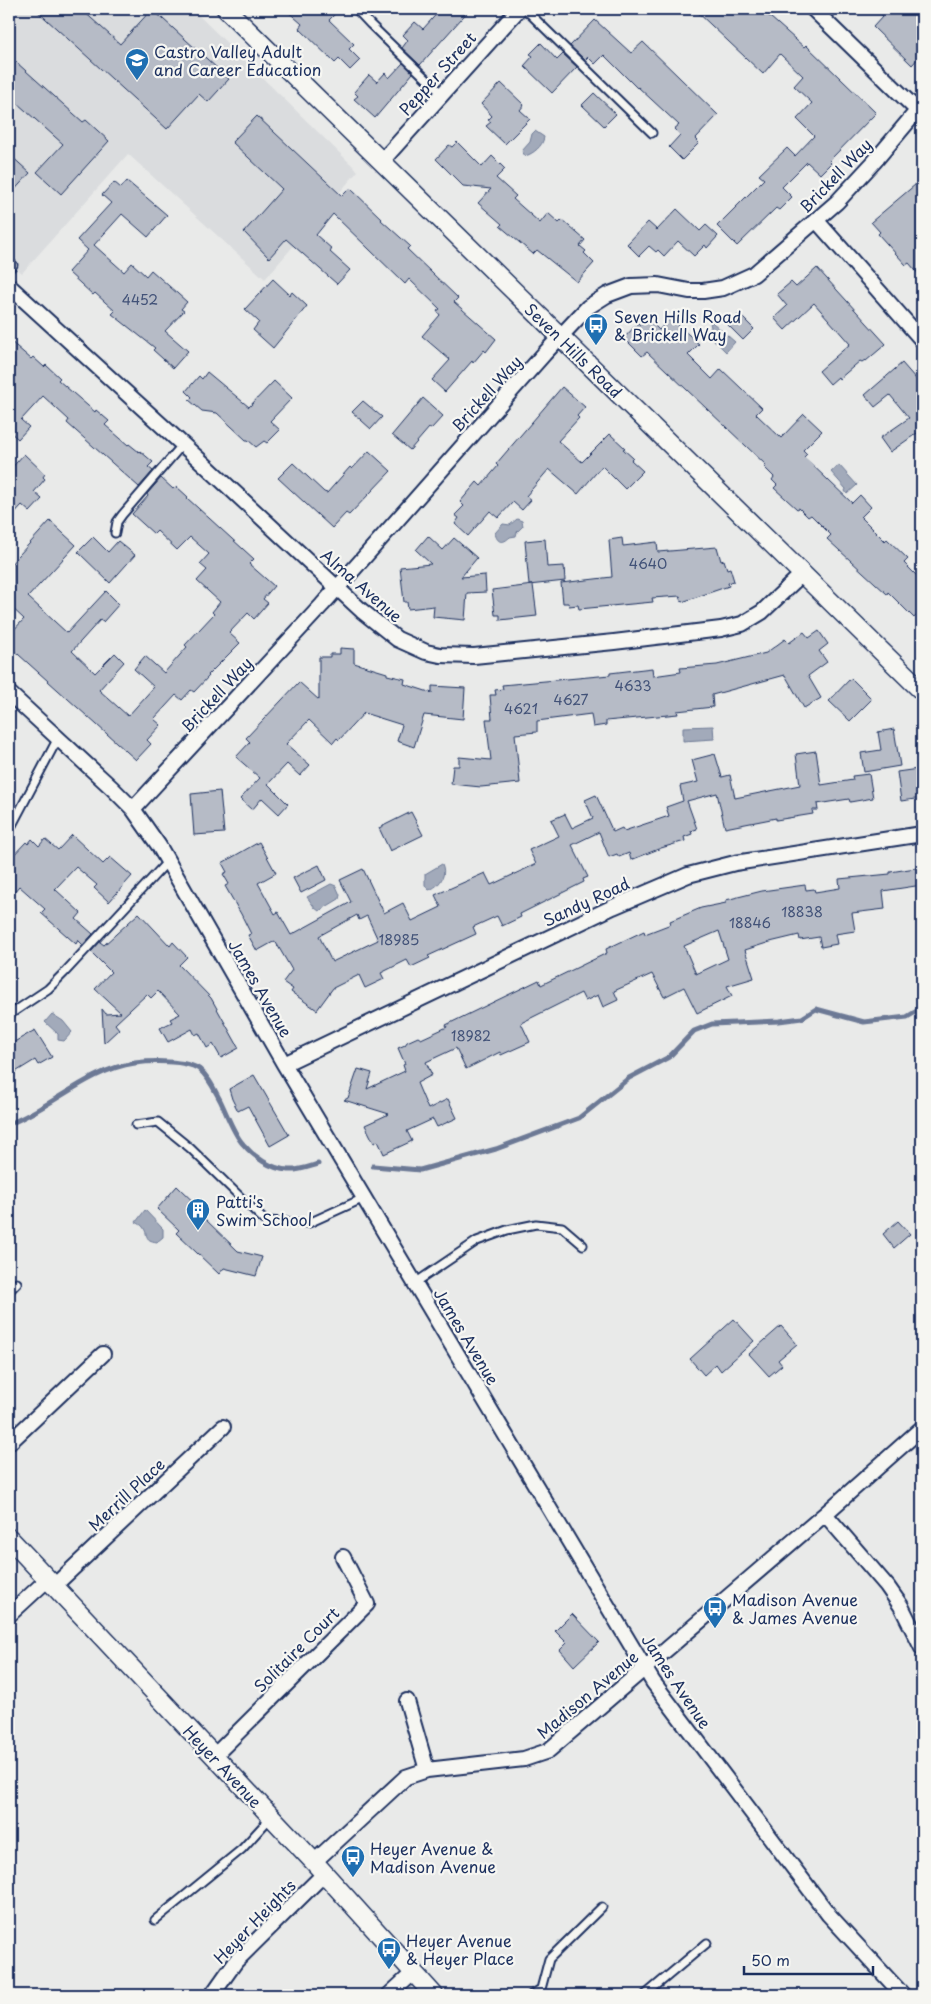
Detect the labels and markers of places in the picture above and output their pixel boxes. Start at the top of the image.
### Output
place label: Castro Valley Adult and Career Education [154,39,321,81]
school or university icon: Castro Valley Adult and Career Education [124,47,150,81]
place label: Seven Hills Road & Brickell Way [614,304,741,346]
bus stop icon: Seven Hills Road & Brickell Way [583,312,609,346]
place label: Patti's Swim School [216,1189,312,1231]
building icon: Patti's Swim School [185,1197,211,1231]
place label: Madison Avenue & James Avenue [732,1587,858,1629]
bus stop icon: Madison Avenue & James Avenue [702,1595,728,1629]
place label: Heyer Avenue & Madison Avenue [370,1836,496,1878]
bus stop icon: Heyer Avenue & Madison Avenue [340,1844,366,1878]
place label: Heyer Avenue & Heyer Place [406,1928,514,1970]
bus stop icon: Heyer Avenue & Heyer Place [376,1936,402,1970]

